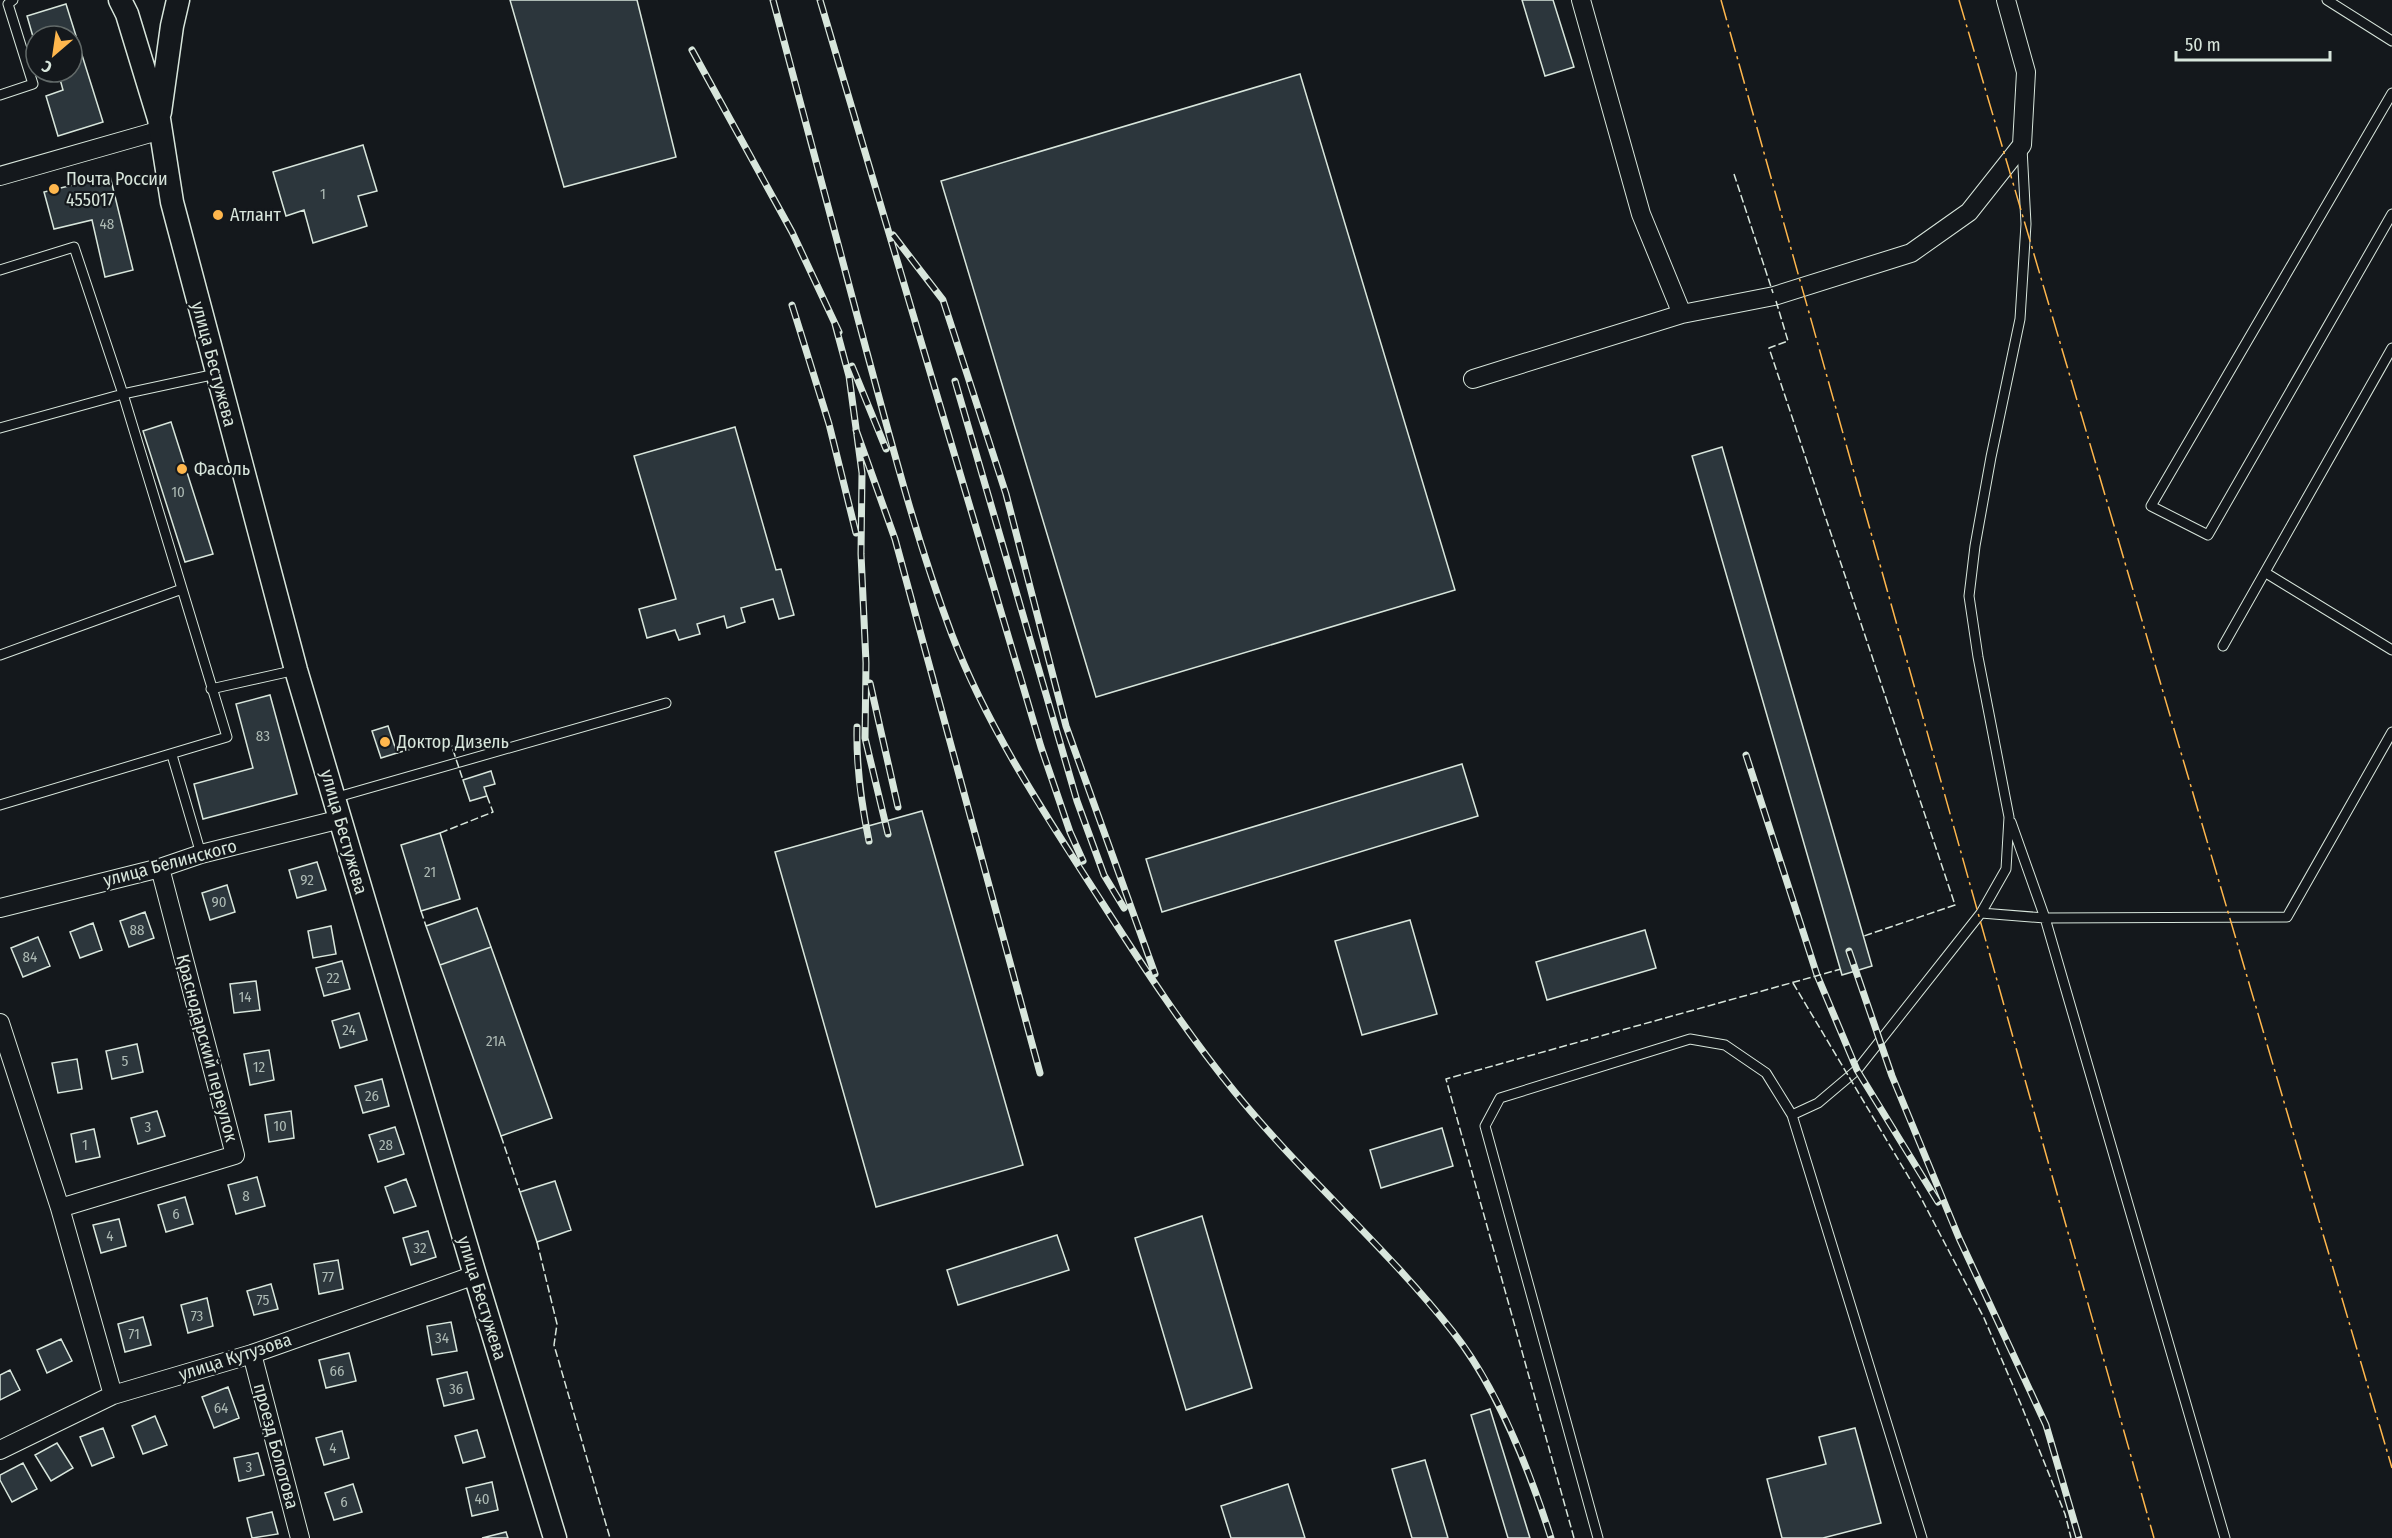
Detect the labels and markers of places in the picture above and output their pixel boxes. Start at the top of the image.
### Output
place label: Почта России 455017 [66,168,168,211]
marker: Почта России 455017 [47,182,61,196]
place label: Атлант [230,204,281,226]
marker: Атлант [211,208,225,222]
place label: Фасоль [194,458,250,480]
marker: Фасоль [175,462,189,476]
place label: Доктор Дизель [396,731,509,753]
marker: Доктор Дизель [378,735,392,749]

